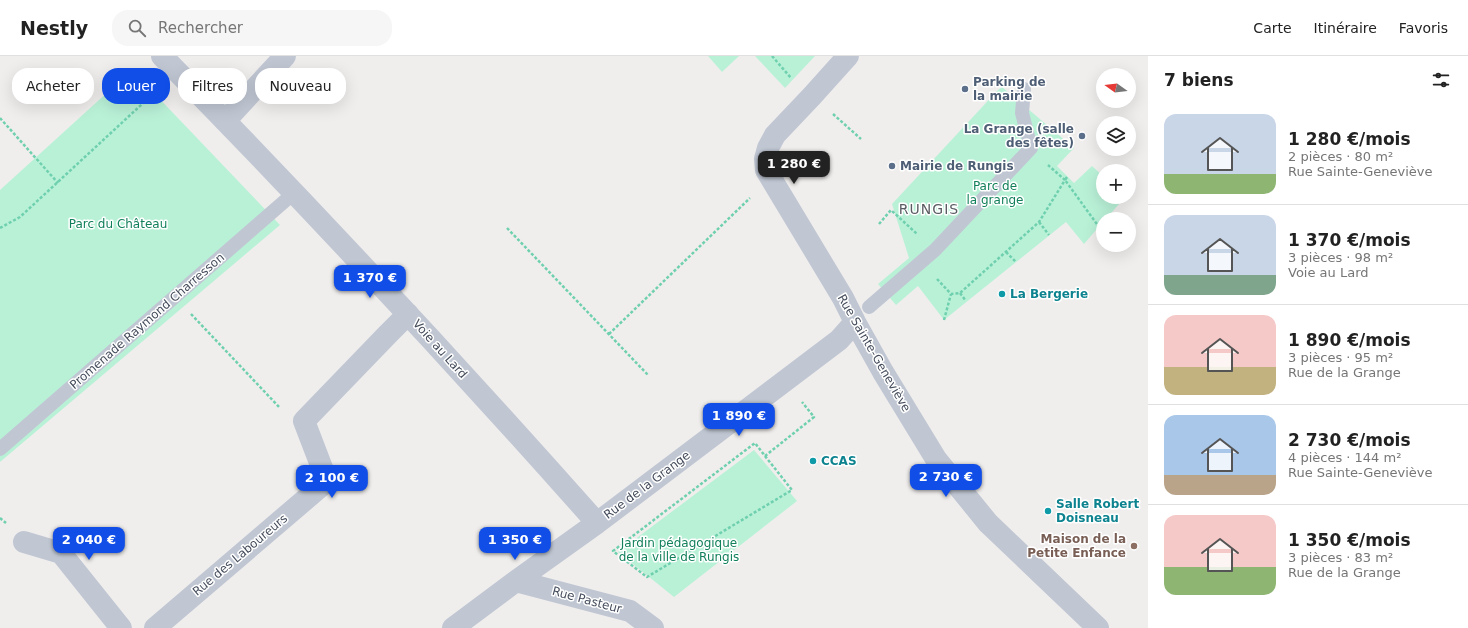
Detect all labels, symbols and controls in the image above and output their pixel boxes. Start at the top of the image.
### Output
search box [112,10,392,46]
text: Nestly [20,17,88,39]
icon: search [126,17,148,39]
text: Rechercher [158,19,243,37]
text: Carte [1253,20,1292,36]
text: Itinéraire [1314,20,1377,36]
text: Favoris [1399,20,1448,36]
chip: Acheter [12,68,94,104]
chip: Louer [102,68,170,104]
chip: Filtres [178,68,247,104]
chip: Nouveau [255,68,346,104]
north arrow [1096,68,1136,108]
map controls [1096,68,1136,252]
icon: filters [1430,69,1452,91]
text: 7 biens [1164,70,1234,90]
place label: Parking de la mairie [973,75,1046,103]
marker: Parking de la mairie [960,84,970,94]
button: layers [1096,116,1136,156]
place label: La Grange (salle des fêtes) [964,122,1074,150]
text: 1 280 €/mois [1288,129,1411,149]
icon: home [1196,130,1244,178]
marker: La Grange (salle des fêtes) [1077,131,1087,141]
text: 2 pièces · 80 m² [1288,149,1393,164]
pin: 1 280 € [757,151,831,185]
text: 1 280 € [767,156,821,171]
place label: Mairie de Rungis [900,159,1014,173]
marker: Mairie de Rungis [887,161,897,171]
button: + [1096,164,1136,204]
text: Rue Sainte-Geneviève [1288,164,1432,179]
park label: Parc de la grange [966,179,1024,207]
district label: RUNGIS [899,201,959,217]
button: − [1096,212,1136,252]
park label: Parc du Château [69,217,167,231]
text: 1 370 €/mois [1288,230,1411,250]
icon: home [1196,231,1244,279]
street label: Promenade Raymond Charresson [67,250,227,392]
text: 3 pièces · 98 m² [1288,250,1393,265]
pin: 1 370 € [333,265,407,299]
text: Voie au Lard [1288,265,1369,280]
text: 1 370 € [343,270,397,285]
place label: La Bergerie [1010,287,1088,301]
marker: La Bergerie [997,289,1007,299]
street label: Rue Sainte-Geneviève [835,292,913,414]
street label: Voie au Lard [410,317,470,381]
text: 1 890 €/mois [1288,330,1411,350]
icon: home [1196,331,1244,379]
text: 3 pièces · 95 m² [1288,350,1393,365]
text: Rue de la Grange [1288,365,1401,380]
pin: 1 890 € [702,403,776,437]
text: 1 890 € [712,408,766,423]
text: 2 730 €/mois [1288,430,1411,450]
icon: home [1196,431,1244,479]
street label: Rue de la Grange [601,448,693,522]
text: 4 pièces · 144 m² [1288,450,1401,465]
place label: CCAS [821,454,857,468]
marker: CCAS [808,456,818,466]
pin: 2 730 € [909,464,983,498]
pin: 2 100 € [295,465,369,499]
text: Rue Sainte-Geneviève [1288,465,1432,480]
text: 2 730 € [919,469,973,484]
text: 2 100 € [305,470,359,485]
place label: Salle Robert Doisneau [1056,497,1139,525]
marker: Salle Robert Doisneau [1043,506,1053,516]
street label: Rue des Laboureurs [190,511,290,599]
pin: 2 040 € [52,527,126,561]
pin: 1 350 € [478,527,552,561]
text: 1 350 €/mois [1288,530,1411,550]
icon: home [1196,531,1244,579]
text: 2 040 € [62,532,116,547]
text: 1 350 € [488,532,542,547]
place label: Maison de la Petite Enfance [1027,532,1126,560]
park label: Jardin pédagogique de la ville de Rungis [619,536,739,564]
marker: Maison de la Petite Enfance [1129,541,1139,551]
text: 3 pièces · 83 m² [1288,550,1393,565]
text: Rue de la Grange [1288,565,1401,580]
street label: Rue Pasteur [551,584,623,616]

